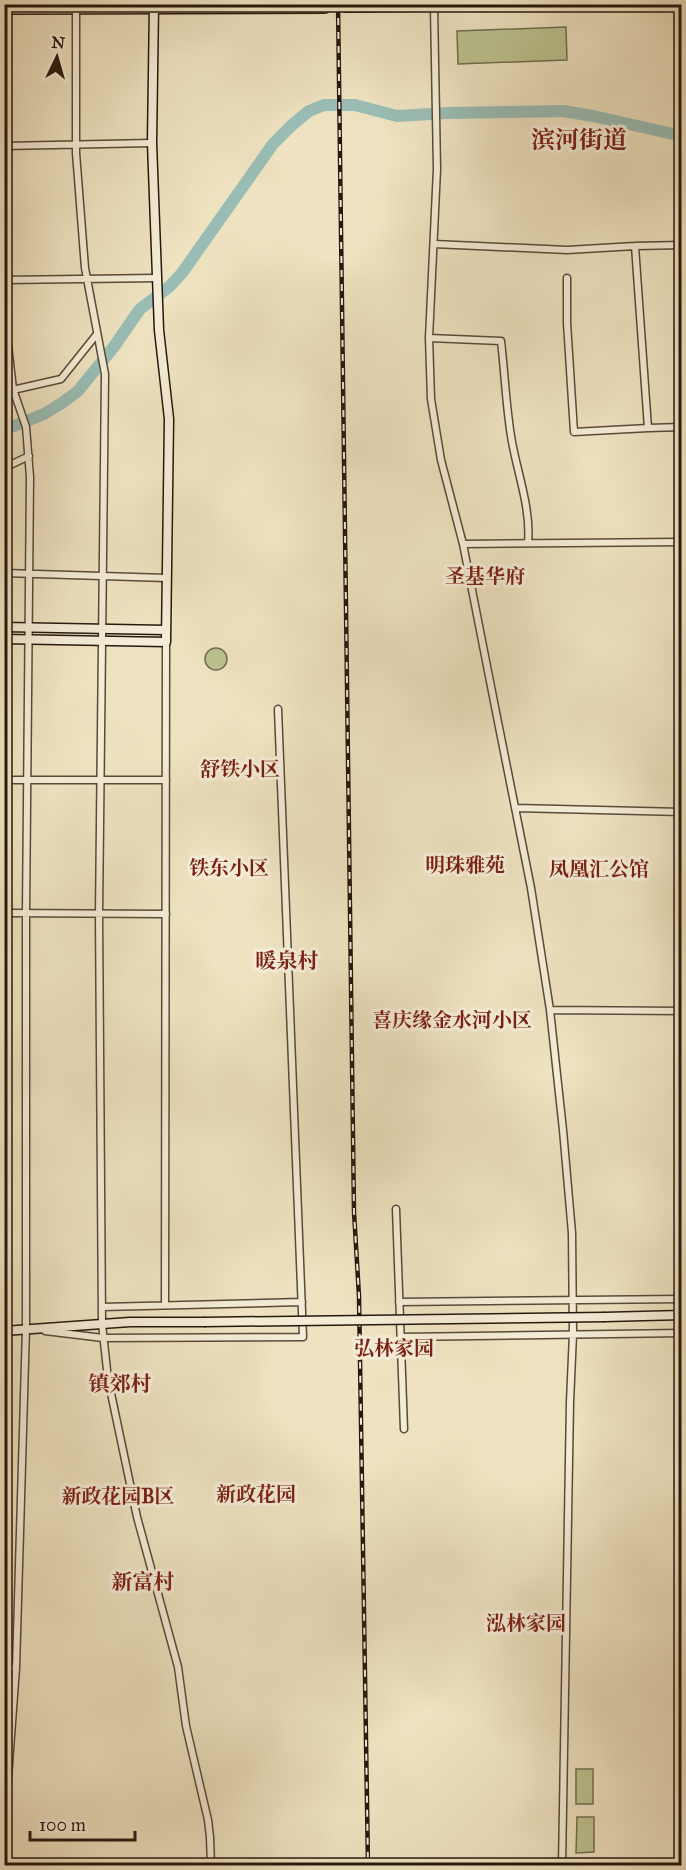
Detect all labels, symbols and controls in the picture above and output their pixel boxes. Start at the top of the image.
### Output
north arrow [27,27,87,87]
text: N [51,32,66,53]
district label: 滨河街道 [531,125,627,155]
district label: 圣基华府 [445,564,525,588]
district label: 舒铁小区 [200,757,280,781]
district label: 明珠雅苑 [425,853,505,877]
district label: 铁东小区 [189,856,269,880]
district label: 凤凰汇公馆 [549,857,649,881]
district label: 暖泉村 [256,948,319,974]
district label: 喜庆缘金水河小区 [372,1008,532,1032]
district label: 弘林家园 [354,1336,434,1360]
district label: 镇郊村 [89,1371,152,1397]
district label: 新政花园 [216,1482,296,1506]
district label: 新政花园B区 [61,1484,175,1508]
district label: 新富村 [112,1569,175,1595]
district label: 泓林家园 [486,1611,566,1635]
scale bar [30,1804,135,1842]
text: 100 m [39,1814,86,1836]

